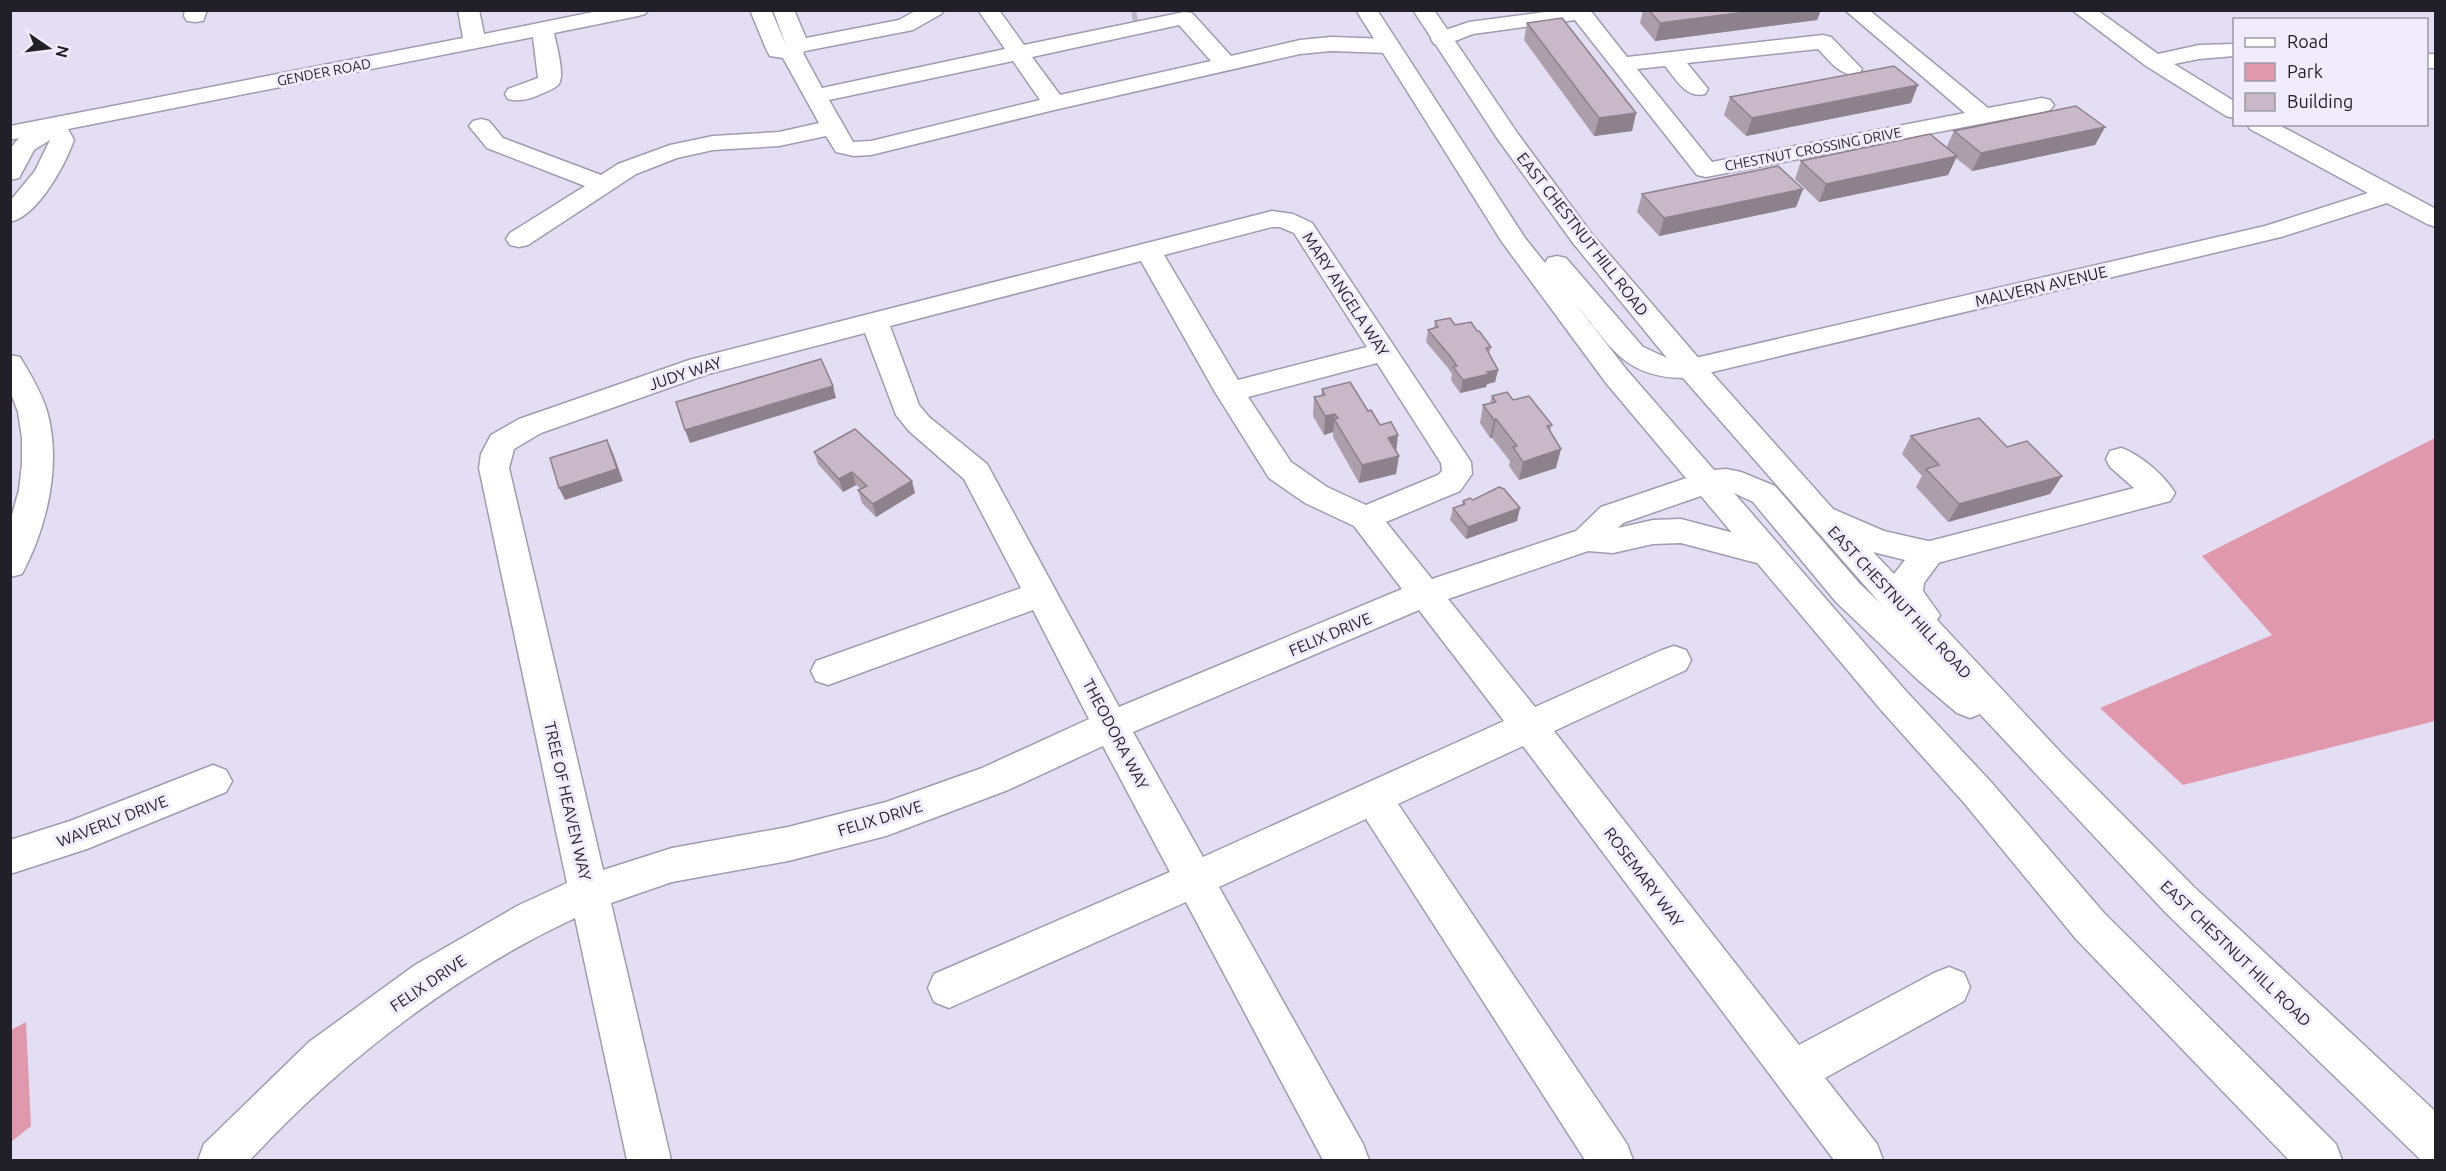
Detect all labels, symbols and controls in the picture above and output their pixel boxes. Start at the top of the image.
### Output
north arrow [18,18,78,78]
legend [2233,18,2428,126]
text: Road [2287,31,2329,51]
text: N [52,44,73,60]
street label: GENDER ROAD [276,55,372,89]
text: Park [2287,61,2323,81]
text: Building [2287,91,2353,111]
street label: CHESTNUT CROSSING DRIVE [1723,124,1903,174]
street label: EAST CHESTNUT HILL ROAD [1514,149,1652,319]
street label: MARY ANGELA WAY [1299,229,1393,360]
street label: MALVERN AVENUE [1973,262,2109,310]
street label: JUDY WAY [646,353,724,393]
street label: EAST CHESTNUT HILL ROAD [1825,522,1975,682]
street label: FELIX DRIVE [1286,609,1374,659]
street label: THEODORA WAY [1079,676,1153,793]
street label: TREE OF HEAVEN WAY [541,720,595,883]
street label: WAVERLY DRIVE [54,792,170,850]
street label: FELIX DRIVE [835,797,925,839]
street label: ROSEMARY WAY [1601,824,1688,931]
street label: EAST CHESTNUT HILL ROAD [2157,876,2315,1030]
street label: FELIX DRIVE [387,951,469,1015]

